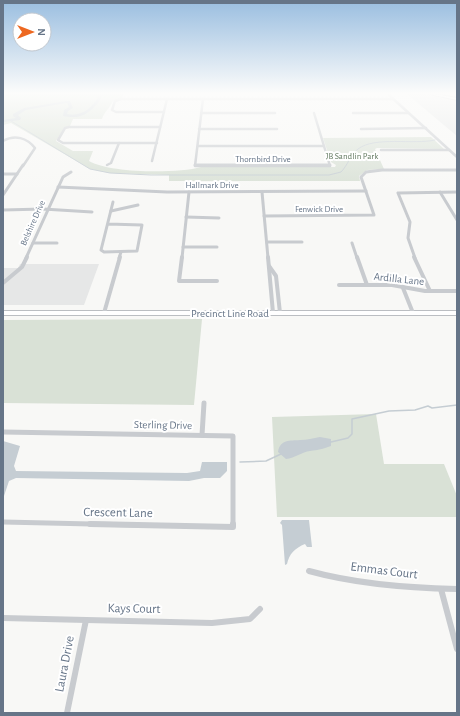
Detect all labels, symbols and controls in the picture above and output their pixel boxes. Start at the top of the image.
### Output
north arrow [12,12,52,52]
text: N [36,28,47,36]
park label: JB Sandlin Park [326,152,379,161]
street label: Thornbird Drive [235,155,291,164]
street label: Hallmark Drive [185,181,239,190]
street label: Belshire Drive [19,199,47,247]
street label: Fenwick Drive [295,205,343,214]
street label: Ardilla Lane [373,271,425,287]
street label: Precinct Line Road [191,308,269,319]
street label: Sterling Drive [134,419,192,431]
street label: Crescent Lane [83,506,153,520]
street label: Emmas Court [350,560,418,582]
street label: Kays Court [107,602,161,616]
street label: Laura Drive [53,635,77,693]

